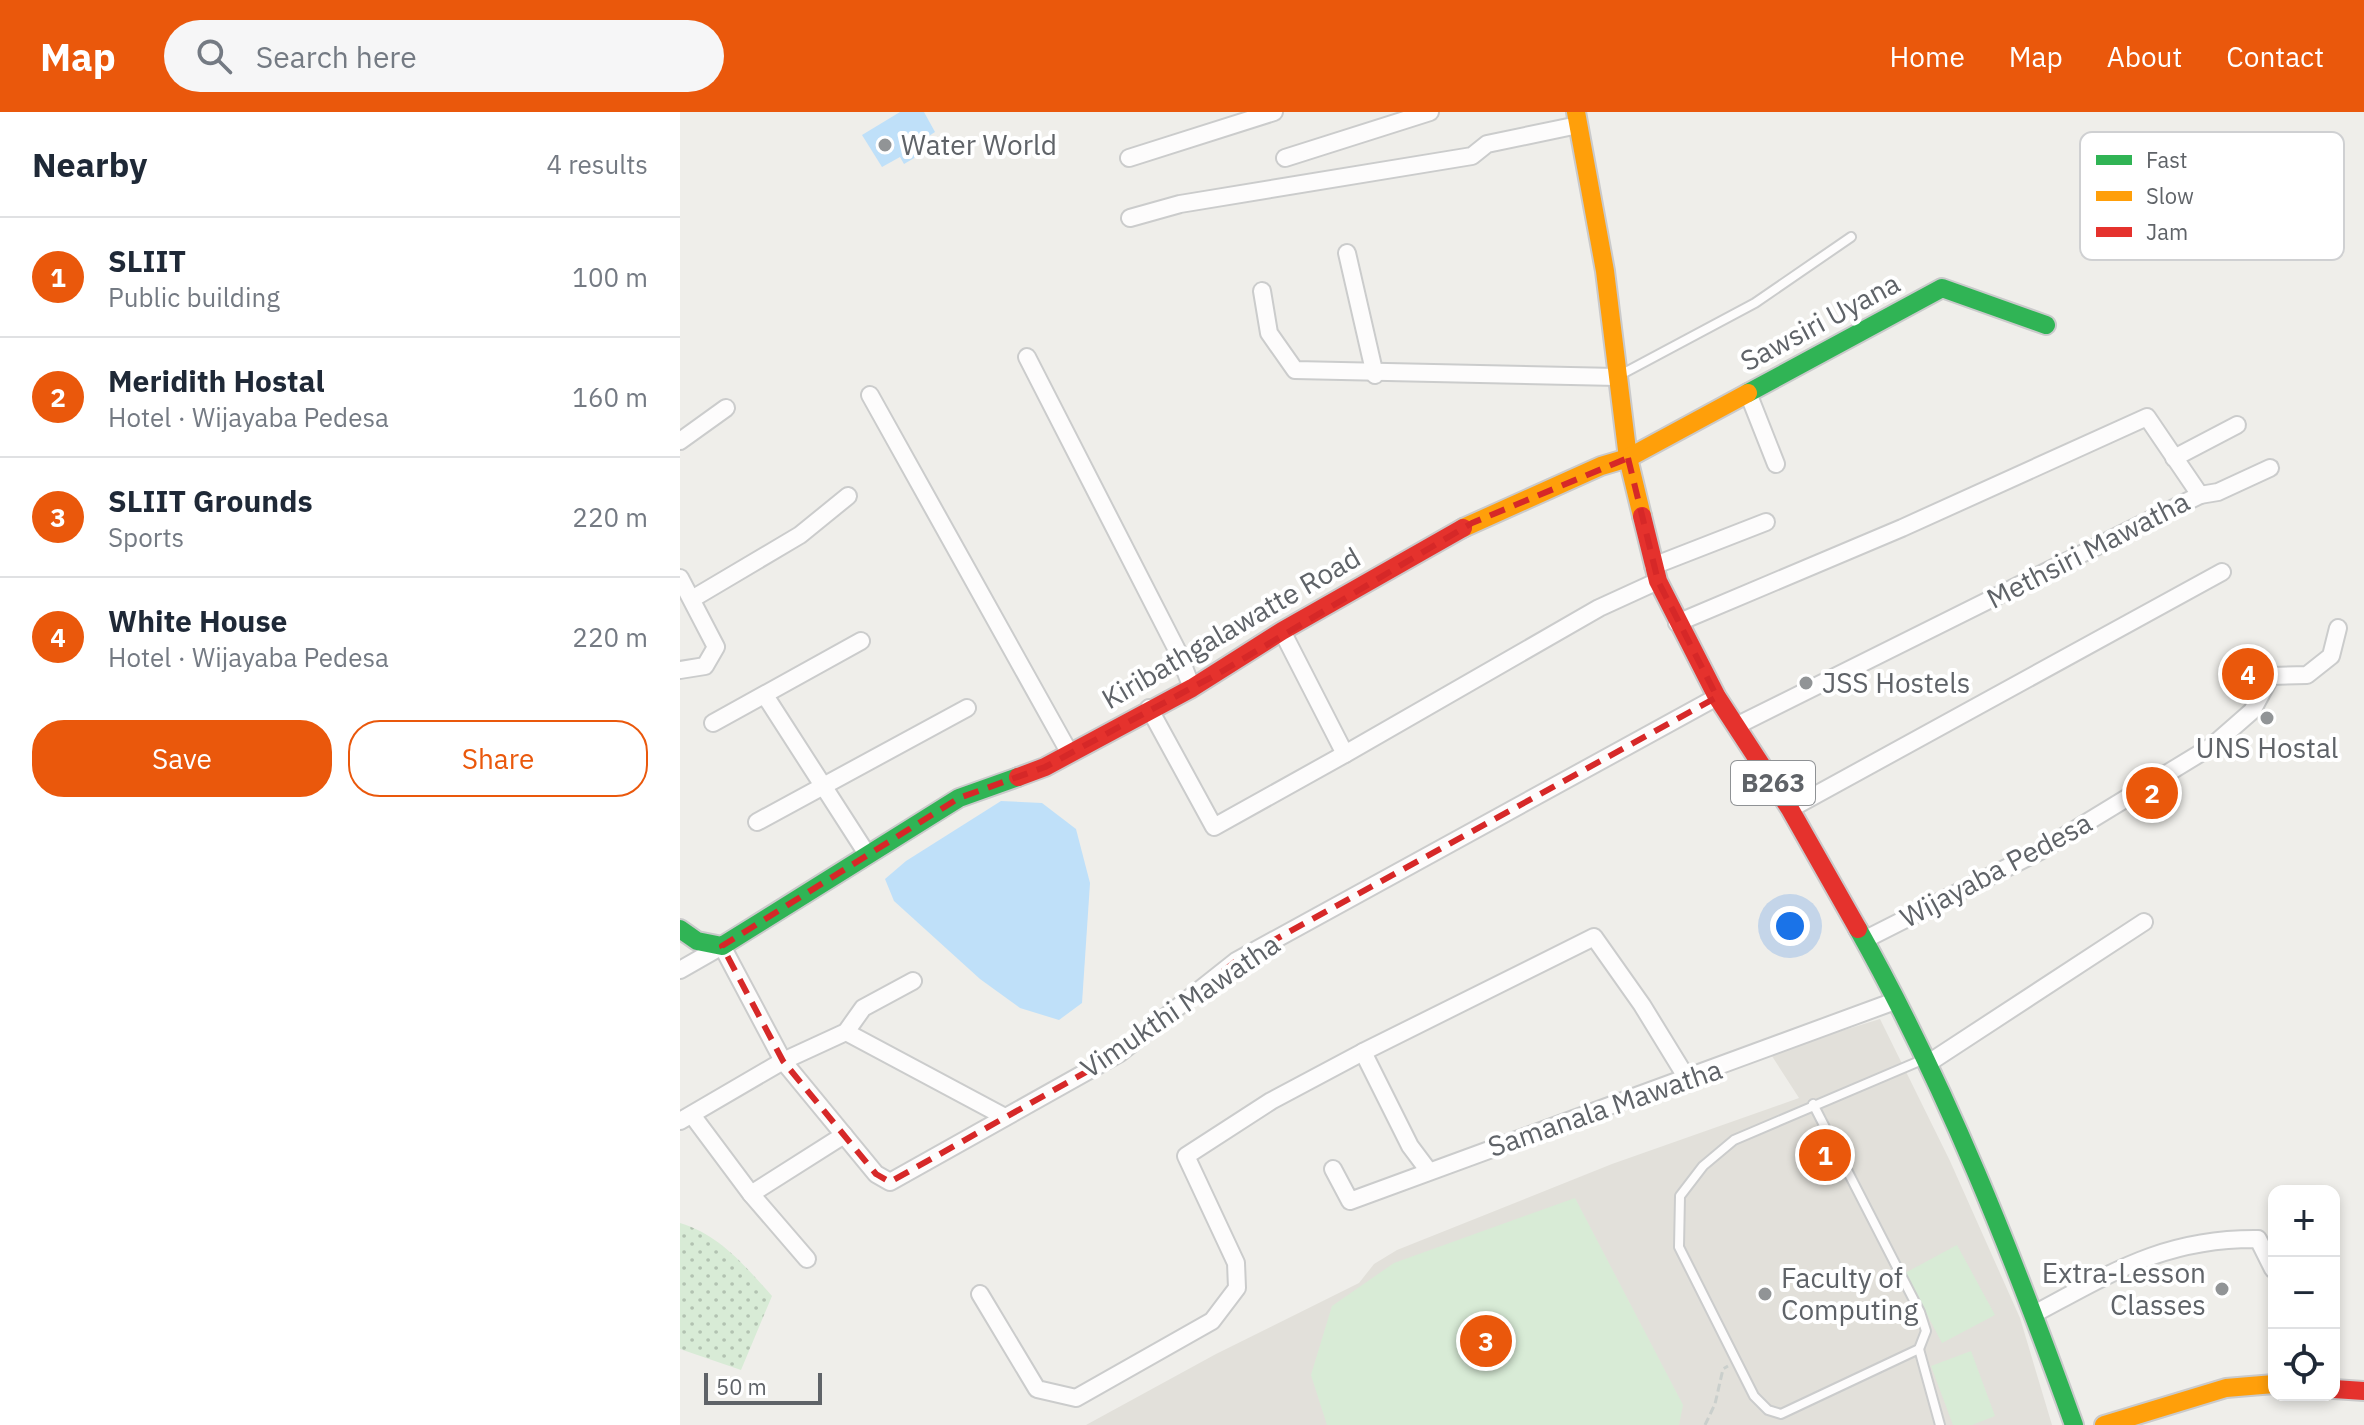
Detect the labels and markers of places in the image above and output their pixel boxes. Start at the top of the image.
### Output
place label: Water World [901,126,1057,163]
marker: Water World [876,136,894,154]
pin: 4 [2222,644,2274,704]
place label: JSS Hostels [1822,664,1970,701]
marker: JSS Hostels [1797,674,1815,692]
marker: UNS Hostal [2258,709,2276,727]
place label: UNS Hostal [2196,729,2338,766]
pin: 2 [2126,763,2178,823]
pin: 1 [1799,1125,1851,1185]
place label: Extra-Lesson Classes [2042,1254,2206,1323]
place label: Faculty of Computing [1781,1259,1918,1328]
marker: Extra-Lesson Classes [2213,1280,2231,1298]
marker: Faculty of Computing [1756,1285,1774,1303]
pin: 3 [1460,1311,1512,1371]

